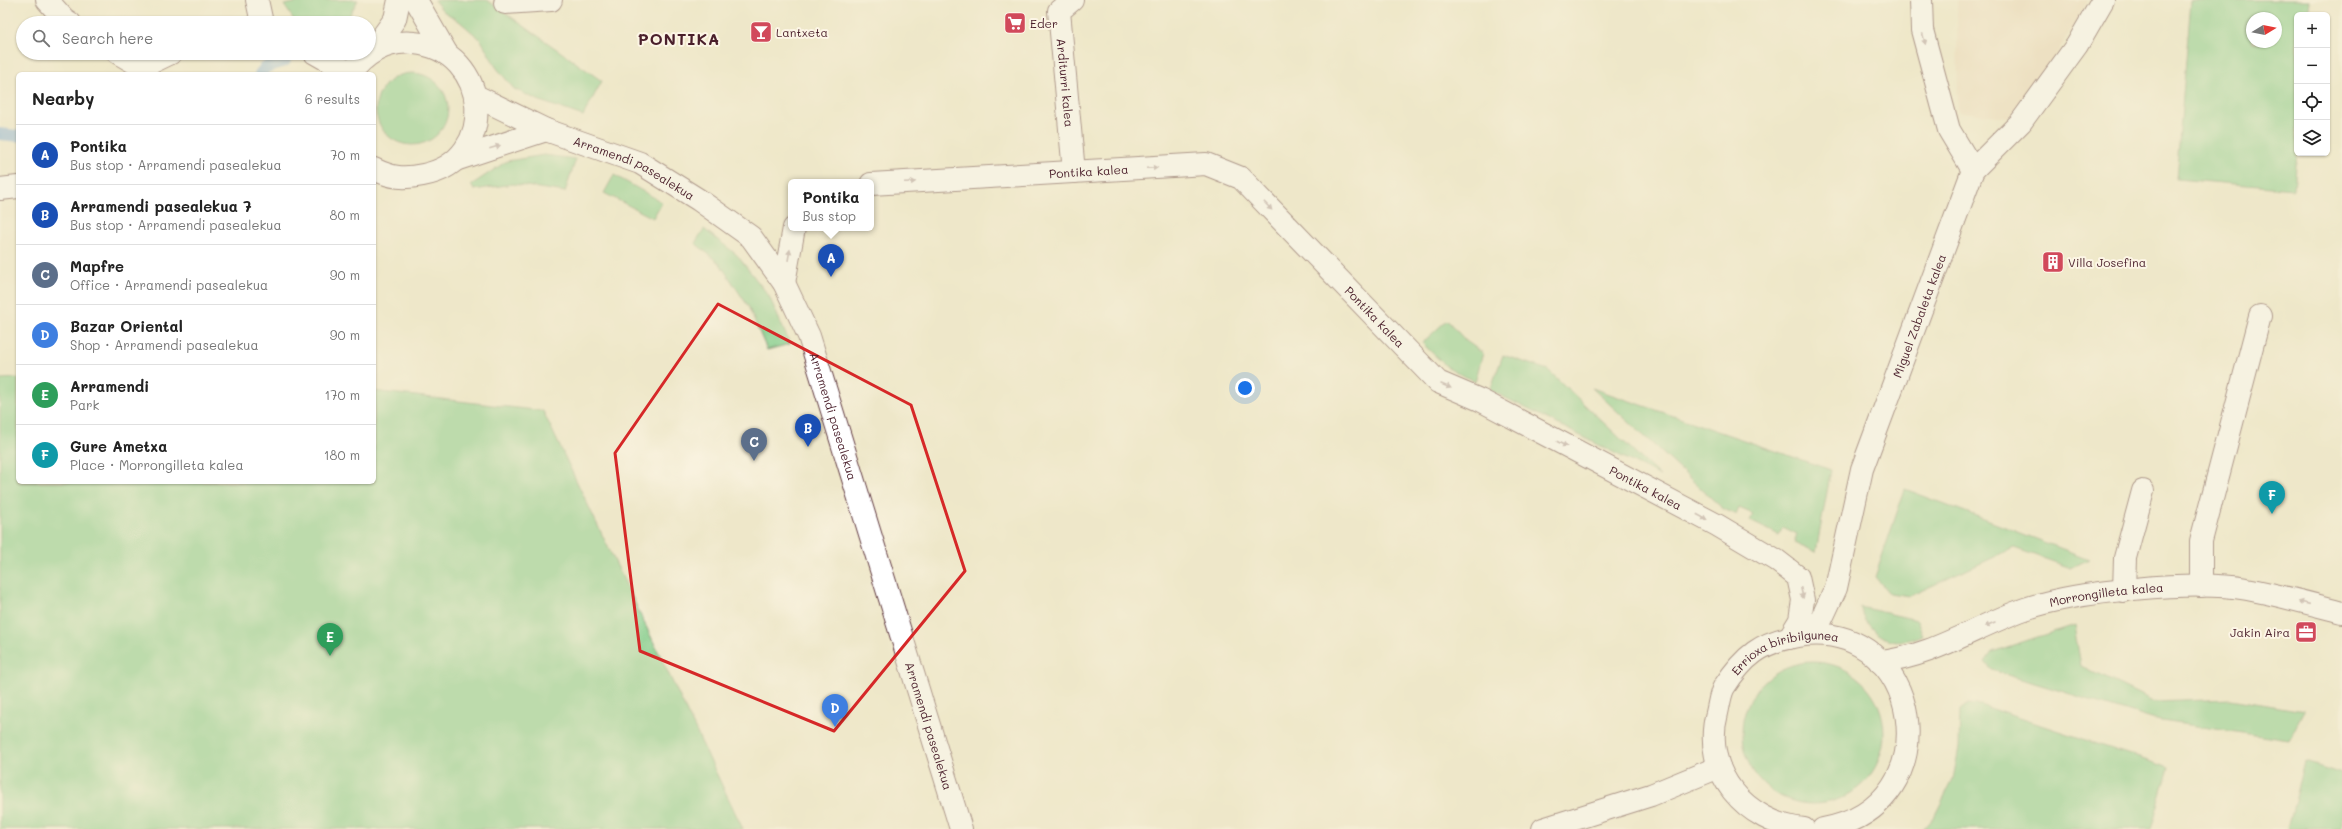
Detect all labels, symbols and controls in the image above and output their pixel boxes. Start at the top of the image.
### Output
supermarket icon: Eder [1002,10,1028,36]
north arrow [2246,12,2282,48]
map controls [2294,12,2330,156]
button: + [2294,12,2330,48]
place label: Eder [1030,15,1058,31]
search box [16,16,376,60]
bar icon: Lantxeta [748,19,774,45]
place label: Lantxeta [776,24,828,40]
icon: search [30,27,52,49]
text: Search here [62,28,153,48]
district label: PONTIKA [638,28,720,49]
one-way arrow [1921,33,1927,45]
street label: Arditurri kalea [1054,38,1078,128]
button: − [2294,48,2330,84]
button: locate [2294,84,2330,120]
text: Nearby [32,87,94,109]
text: 6 results [305,90,360,107]
button: layers [2294,120,2330,156]
street label: Arramendi pasealekua [571,132,698,203]
text: Pontika [70,136,127,156]
one-way arrow [489,144,501,150]
text: A [40,146,50,163]
text: 70 m [330,146,360,163]
text: Bus stop · Arramendi pasealekua [70,156,282,173]
street label: Pontika kalea [1048,161,1129,181]
one-way arrow [1145,164,1158,171]
one-way arrow [904,178,916,185]
popup [788,179,874,231]
text: Pontika [803,187,860,207]
text: Arramendi pasealekua 7 [70,196,252,216]
one-way arrow [1263,201,1273,211]
text: B [41,206,49,223]
text: 80 m [330,206,360,223]
text: Bus stop [803,207,856,224]
text: Bus stop · Arramendi pasealekua [70,216,282,233]
pin: A [818,244,844,277]
one-way arrow [786,249,792,261]
building icon: Villa Josefina [2040,249,2066,275]
street label: Miguel Zabaleta kalea [1889,252,1949,380]
place label: Villa Josefina [2068,254,2146,270]
text: Mapfre [70,256,124,276]
text: C [40,266,50,283]
text: 90 m [330,266,360,283]
text: Office · Arramendi pasealekua [70,276,268,293]
street label: Pontika kalea [1341,282,1408,351]
text: Bazar Oriental [70,316,183,336]
text: D [40,326,50,343]
text: 90 m [330,326,360,343]
text: Shop · Arramendi pasealekua [70,336,259,353]
street label: Arramendi pasealekua [806,350,861,482]
text: Arramendi [70,376,149,396]
your location [1235,378,1255,398]
one-way arrow [1440,382,1452,389]
text: E [41,386,49,403]
text: 170 m [324,386,360,403]
text: Park [70,396,99,413]
pin: B [795,414,821,447]
pin: C [741,428,767,461]
text: Gure Ametxa [70,436,167,456]
one-way arrow [1556,440,1568,447]
text: F [41,446,49,463]
text: 180 m [324,446,360,463]
text: Place · Morrongilleta kalea [70,456,244,473]
street label: Pontika kalea [1607,462,1685,513]
pin: F [2259,481,2285,514]
one-way arrow [1696,514,1708,520]
street label: Morrongilleta kalea [2048,579,2164,610]
one-way arrow [1799,587,1805,599]
one-way arrow [2298,599,2310,605]
office icon: Jakin Aira [2293,619,2319,645]
one-way arrow [1984,621,1995,627]
pin: E [317,623,343,656]
place label: Jakin Aira [2230,624,2290,640]
street label: Errioxa biribilgunea [1727,626,1840,678]
street label: Arramendi pasealekua [902,660,956,792]
pin: D [822,694,848,727]

